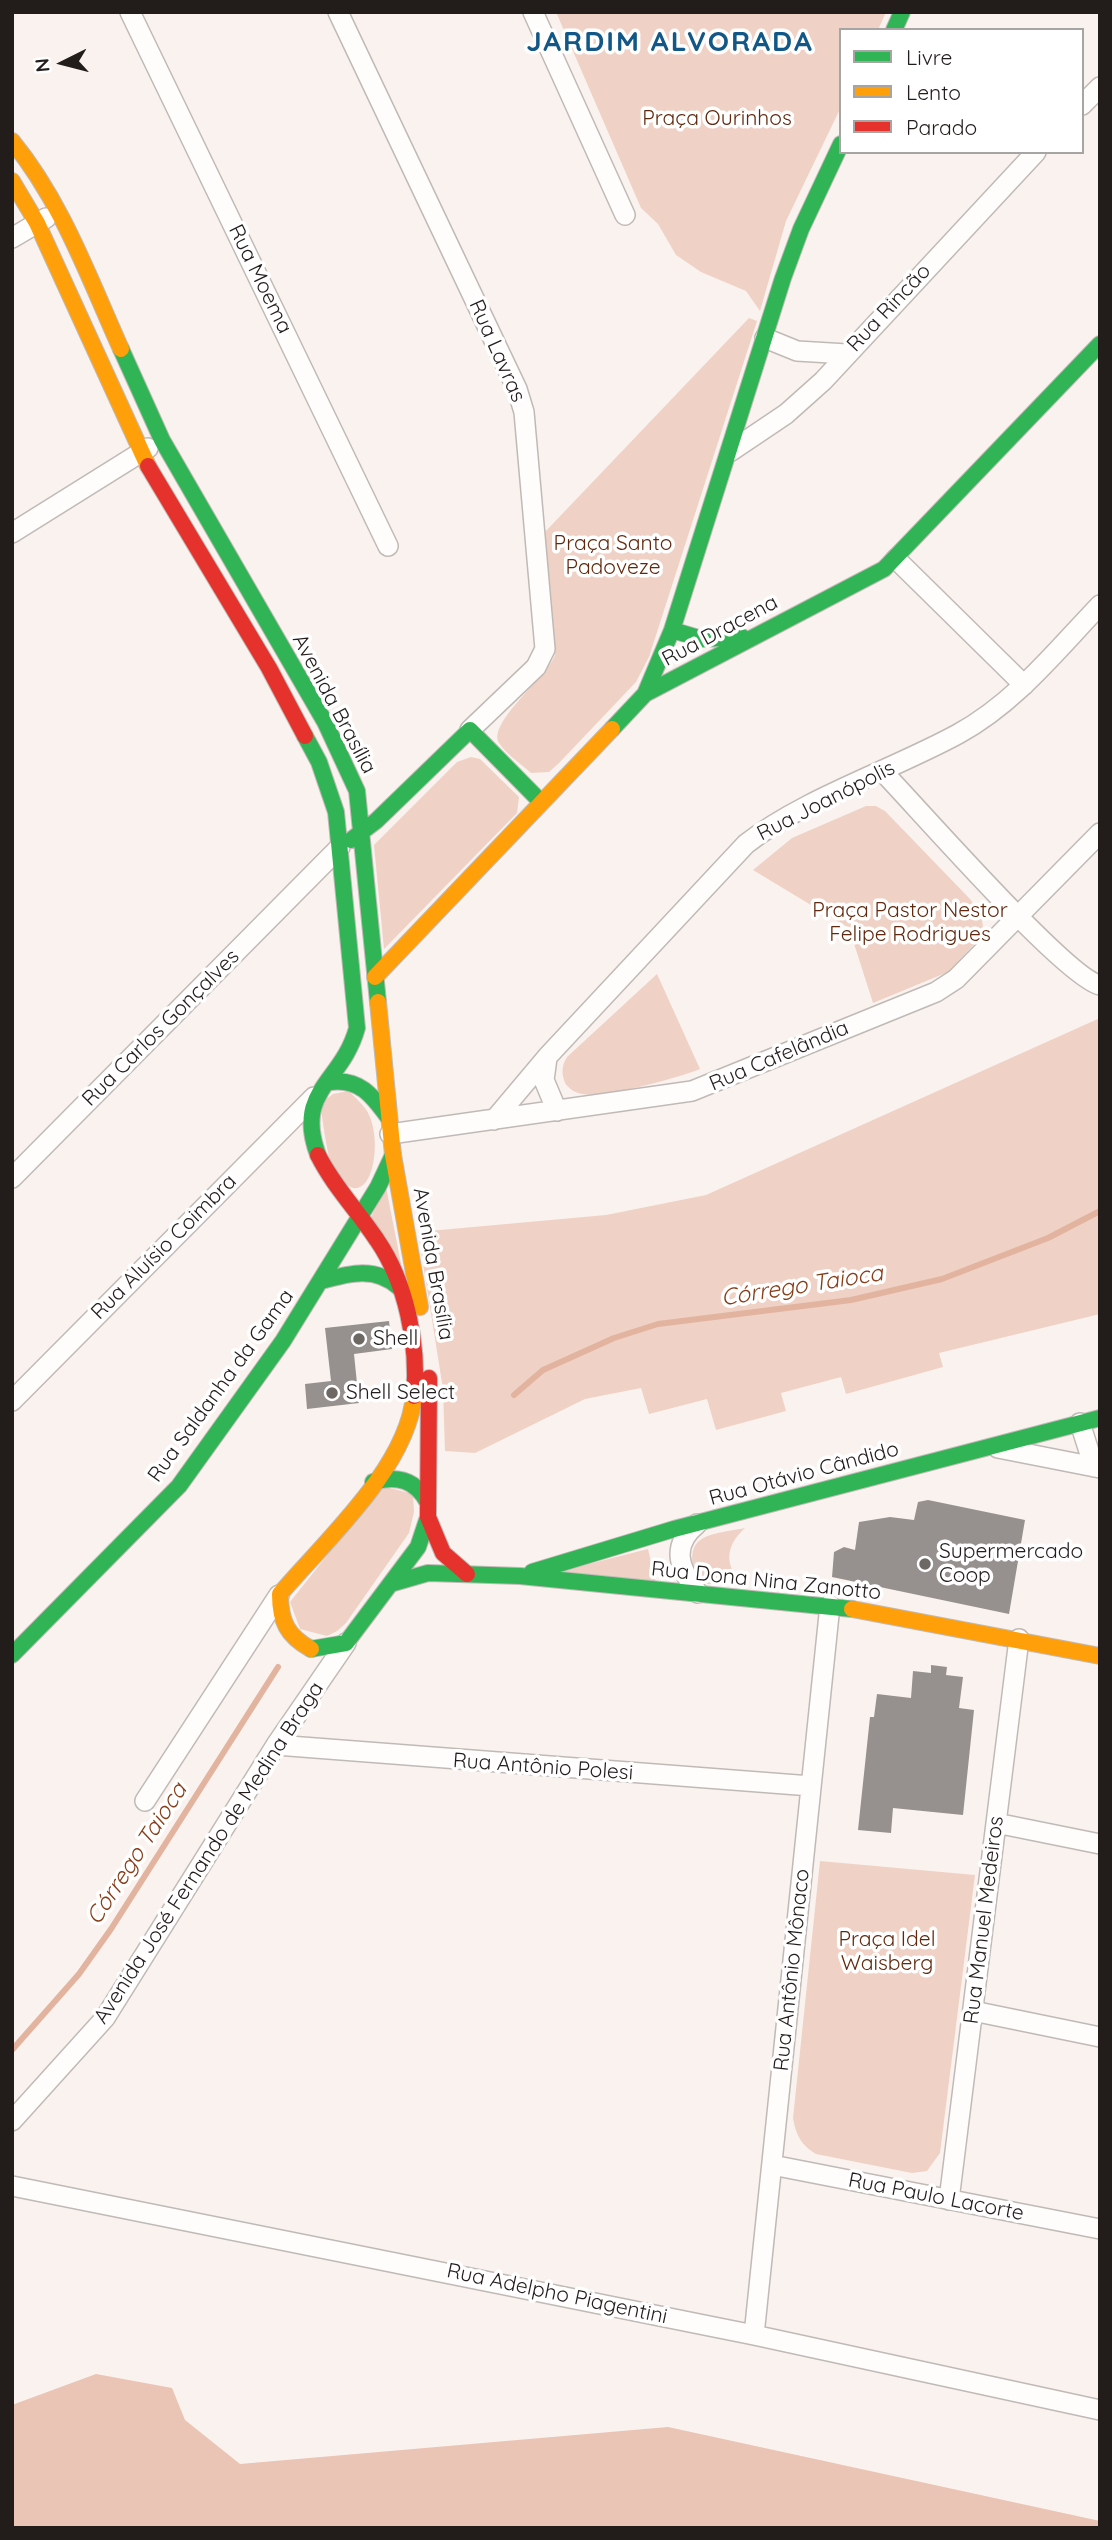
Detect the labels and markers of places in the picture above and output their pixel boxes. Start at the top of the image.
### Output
place label: Shell [373,1326,418,1352]
marker: Shell [351,1331,367,1347]
place label: Shell Select [346,1380,455,1406]
marker: Shell Select [324,1385,340,1401]
place label: Supermercado Coop [939,1539,1083,1589]
marker: Supermercado Coop [917,1556,933,1572]

